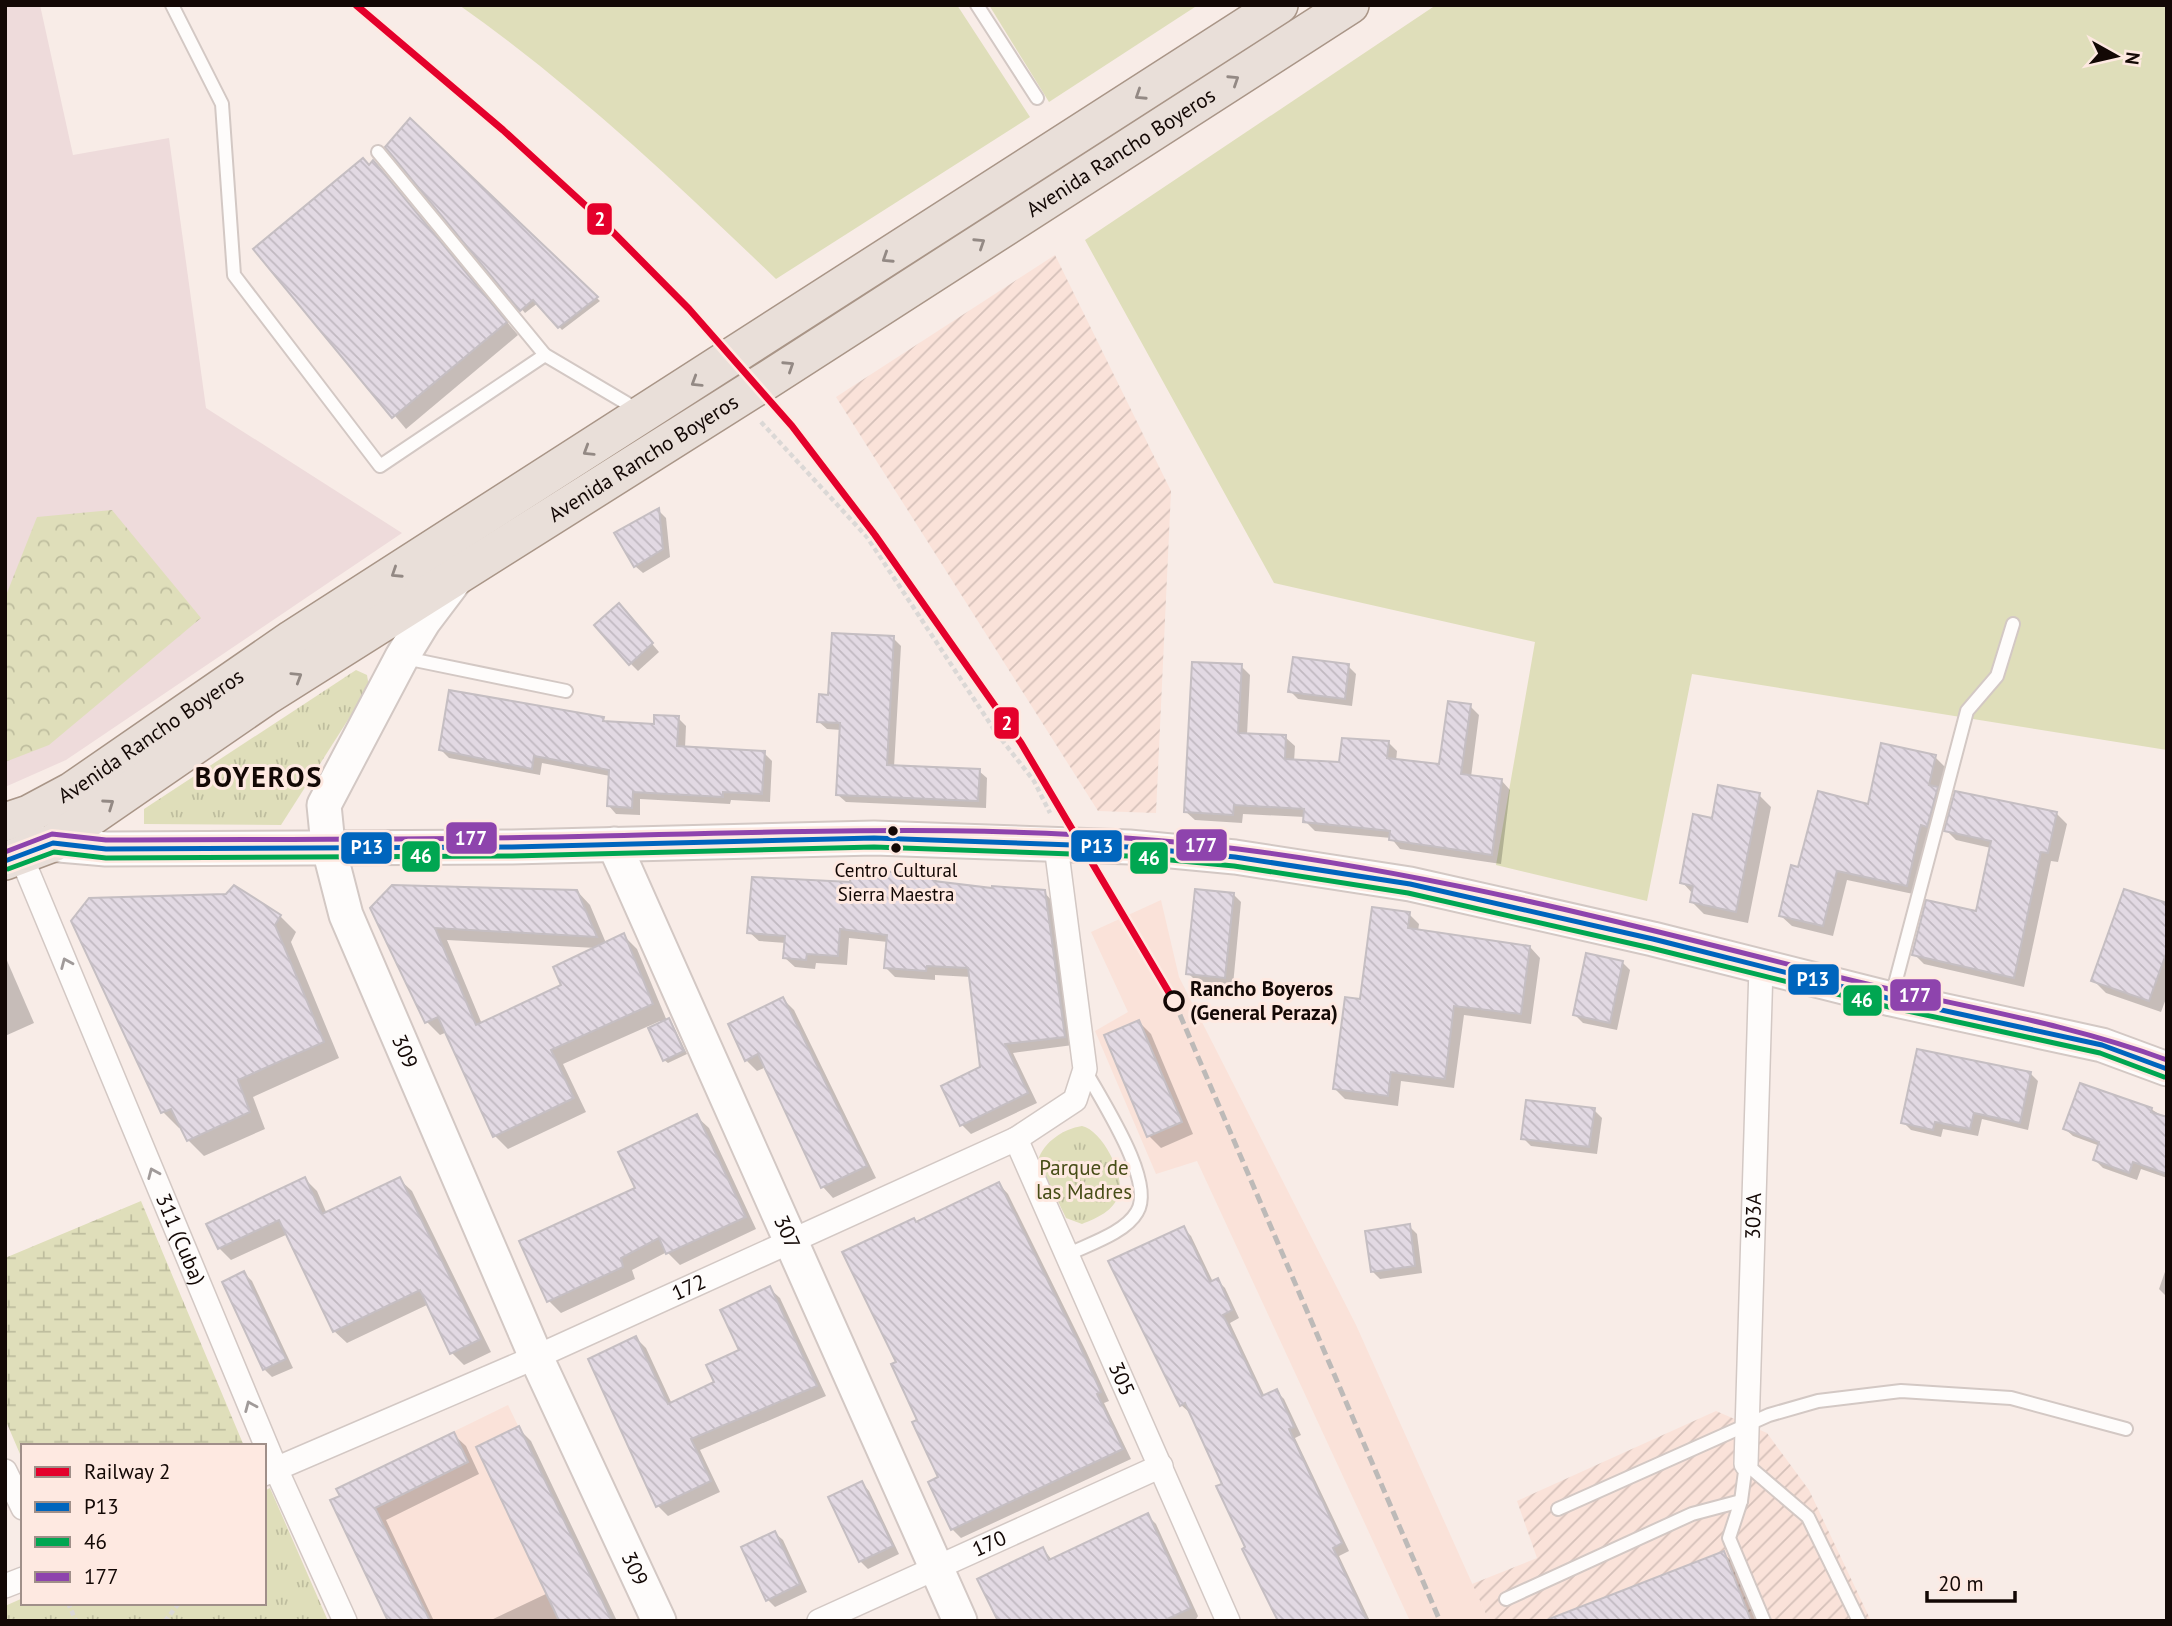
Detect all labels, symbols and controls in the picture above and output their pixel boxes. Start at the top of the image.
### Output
north arrow [2081,21,2151,91]
text: N [2120,51,2146,66]
one-way arrow [1226,76,1239,89]
street label: Avenida Rancho Boyeros [1021,81,1220,223]
one-way arrow [1134,87,1147,100]
line badge: 2 [586,202,613,236]
text: 2 [595,207,605,231]
one-way arrow [973,238,986,251]
one-way arrow [881,250,894,263]
one-way arrow [781,362,794,374]
one-way arrow [691,374,704,387]
street label: Avenida Rancho Boyeros [543,388,743,528]
one-way arrow [583,442,596,455]
one-way arrow [391,564,404,577]
street label: Avenida Rancho Boyeros [53,663,249,809]
one-way arrow [290,672,303,685]
line badge: 2 [993,706,1020,740]
text: 2 [1002,711,1012,735]
district label: BOYEROS [195,758,323,795]
one-way arrow [101,800,114,812]
line badge: 177 [445,821,498,855]
unlabelled marker [886,824,900,838]
text: 177 [455,826,487,850]
line badge: 177 [1175,828,1228,862]
line badge: P13 [1070,829,1123,863]
line badge: P13 [340,831,393,865]
text: 177 [1185,833,1217,857]
text: P13 [1081,834,1113,858]
text: P13 [351,835,383,859]
line badge: 46 [401,840,441,873]
marker: Centro Cultural Sierra Maestra [889,841,903,855]
line badge: 46 [1129,841,1169,875]
text: 46 [410,844,432,868]
text: 46 [1138,846,1160,870]
place label: Centro Cultural Sierra Maestra [835,858,958,906]
one-way arrow [60,957,74,969]
line badge: P13 [1787,963,1840,996]
text: P13 [1797,967,1829,991]
place label: Rancho Boyeros (General Peraza) [1190,975,1338,1026]
line badge: 177 [1889,978,1942,1012]
text: 177 [1899,983,1931,1007]
line badge: 46 [1842,984,1883,1017]
text: 46 [1851,988,1873,1012]
marker: Rancho Boyeros (General Peraza) [1164,991,1184,1011]
street label: 309 [386,1030,424,1072]
park label: Parque de las Madres [1036,1154,1132,1205]
one-way arrow [147,1168,161,1180]
street label: 311 (Cuba) [150,1189,212,1289]
street label: 303A [1739,1192,1767,1240]
street label: 307 [768,1211,807,1253]
street label: 172 [667,1268,710,1307]
street label: 305 [1103,1357,1141,1400]
one-way arrow [244,1400,258,1412]
legend [21,1444,266,1605]
text: Railway 2 [84,1458,170,1485]
text: P13 [84,1493,119,1520]
street label: 170 [968,1524,1010,1563]
text: 46 [84,1528,107,1555]
street label: 309 [616,1547,655,1590]
scale bar [1927,1560,2014,1604]
text: 177 [84,1563,118,1590]
text: 20 m [1938,1570,1984,1597]

